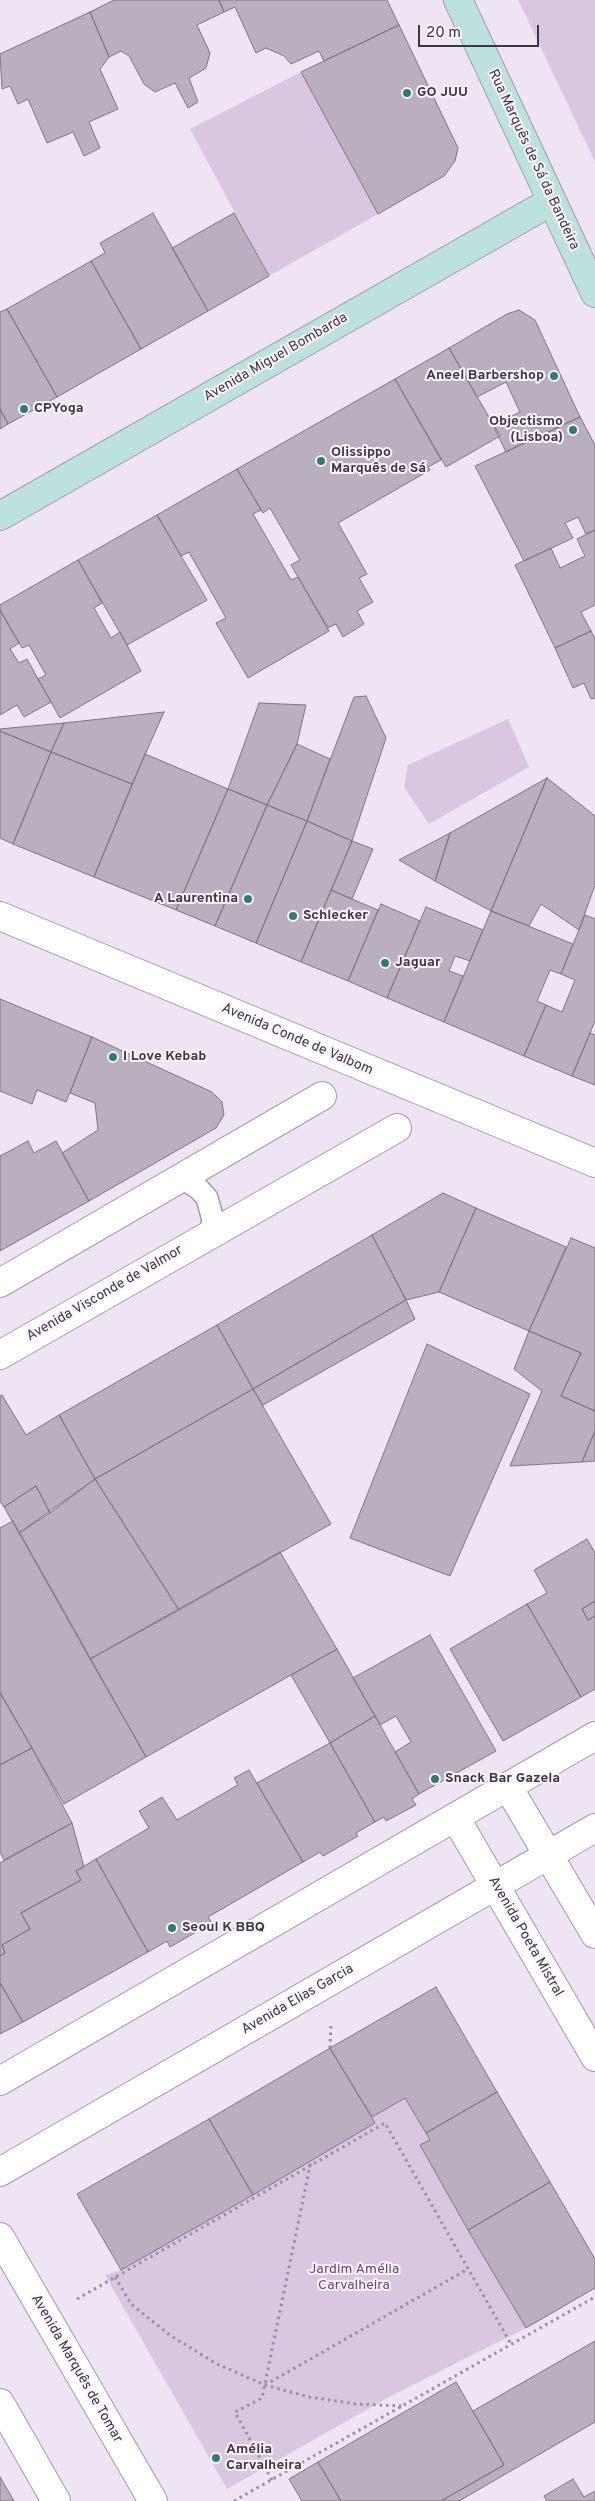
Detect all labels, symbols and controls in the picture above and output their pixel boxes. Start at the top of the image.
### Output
scale bar [420,15,541,47]
text: 20 m [426,24,461,43]
street label: Rua Marquês de Sá da Bandeira [484,67,582,253]
place label: GO JUU [417,85,468,101]
marker: GO JUU [401,87,413,99]
street label: Avenida Miguel Bombarda [201,310,351,406]
place label: Aneel Barbershop [426,368,544,384]
marker: Aneel Barbershop [548,370,560,382]
place label: CPYoga [34,401,84,417]
marker: CPYoga [18,403,30,415]
place label: Objectismo (Lisboa) [489,414,563,447]
marker: Objectismo (Lisboa) [567,424,579,436]
place label: Olissippo Marquês de Sá [331,445,426,478]
marker: Olissippo Marquês de Sá [315,455,327,467]
place label: A Laurentina [154,891,238,907]
marker: A Laurentina [242,893,254,905]
place label: Schlecker [303,908,368,924]
marker: Schlecker [287,910,299,922]
place label: Jaguar [395,955,441,971]
marker: Jaguar [379,957,391,969]
street label: Avenida Conde de Valbom [219,1000,375,1080]
place label: I Love Kebab [123,1049,206,1065]
marker: I Love Kebab [107,1051,119,1063]
street label: Avenida Visconde de Valmor [24,1242,186,1346]
place label: Snack Bar Gazela [445,1771,560,1787]
marker: Snack Bar Gazela [429,1773,441,1785]
street label: Avenida Poeta Mistral [484,1874,566,2000]
place label: Seoul K BBQ [182,1920,265,1936]
marker: Seoul K BBQ [166,1922,178,1934]
street label: Avenida Elias Garcia [239,1961,357,2039]
park label: Jardim Amélia Carvalheira [309,2262,399,2294]
street label: Avenida Marquês de Tomar [27,2292,125,2446]
place label: Amélia Carvalheira [226,2442,302,2474]
marker: Amélia Carvalheira [210,2452,222,2464]

